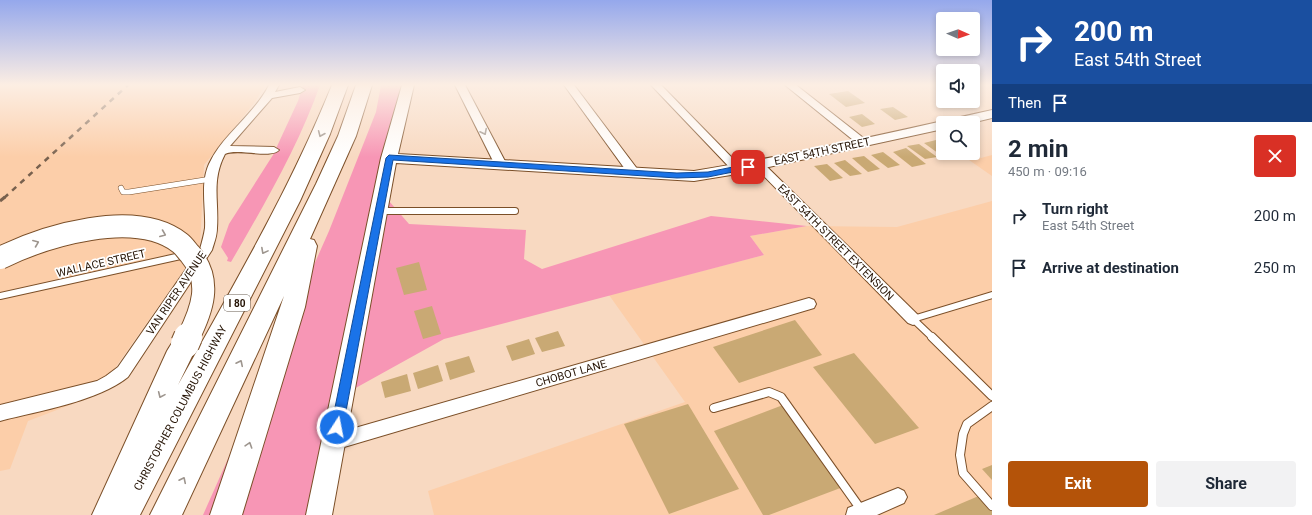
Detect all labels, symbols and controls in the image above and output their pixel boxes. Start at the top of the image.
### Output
north arrow [936,12,980,56]
map controls [936,12,980,160]
text: 200 m [1074,15,1153,48]
icon: right [1008,16,1060,68]
text: East 54th Street [1074,49,1202,70]
button: sound [936,64,980,108]
icon: arrive [1049,92,1071,114]
text: Then [1008,94,1041,112]
button: search [936,116,980,160]
one-way arrow [479,128,487,135]
one-way arrow [318,130,326,138]
street label: EAST 54TH STREET [773,135,872,168]
text: 2 min [1008,135,1068,163]
button: close [1254,135,1296,177]
pin [731,150,765,184]
icon: arrive [737,156,759,178]
text: 450 m · 09:16 [1008,164,1087,179]
street label: EAST 54TH STREET EXTENSION [775,182,896,303]
text: Turn right [1042,200,1108,218]
icon: right [1008,205,1030,227]
text: 200 m [1254,207,1296,225]
text: East 54th Street [1042,218,1134,233]
one-way arrow [159,229,166,237]
one-way arrow [32,239,39,247]
street label: WALLACE STREET [55,247,147,280]
one-way arrow [262,247,269,254]
street label: VAN RIPER AVENUE [144,249,209,338]
icon: arrive [1008,257,1030,279]
text: Arrive at destination [1042,259,1179,277]
text: 250 m [1254,259,1296,277]
road number: I 80 [224,295,250,311]
street label: CHRISTOPHER COLUMBUS HIGHWAY [131,323,230,493]
street label: CHOBOT LANE [534,357,608,390]
one-way arrow [235,360,243,367]
one-way arrow [157,391,165,398]
position arrow [316,406,358,448]
one-way arrow [244,442,253,449]
button: Exit [1008,461,1148,507]
button: Share [1156,461,1296,507]
one-way arrow [178,477,186,484]

